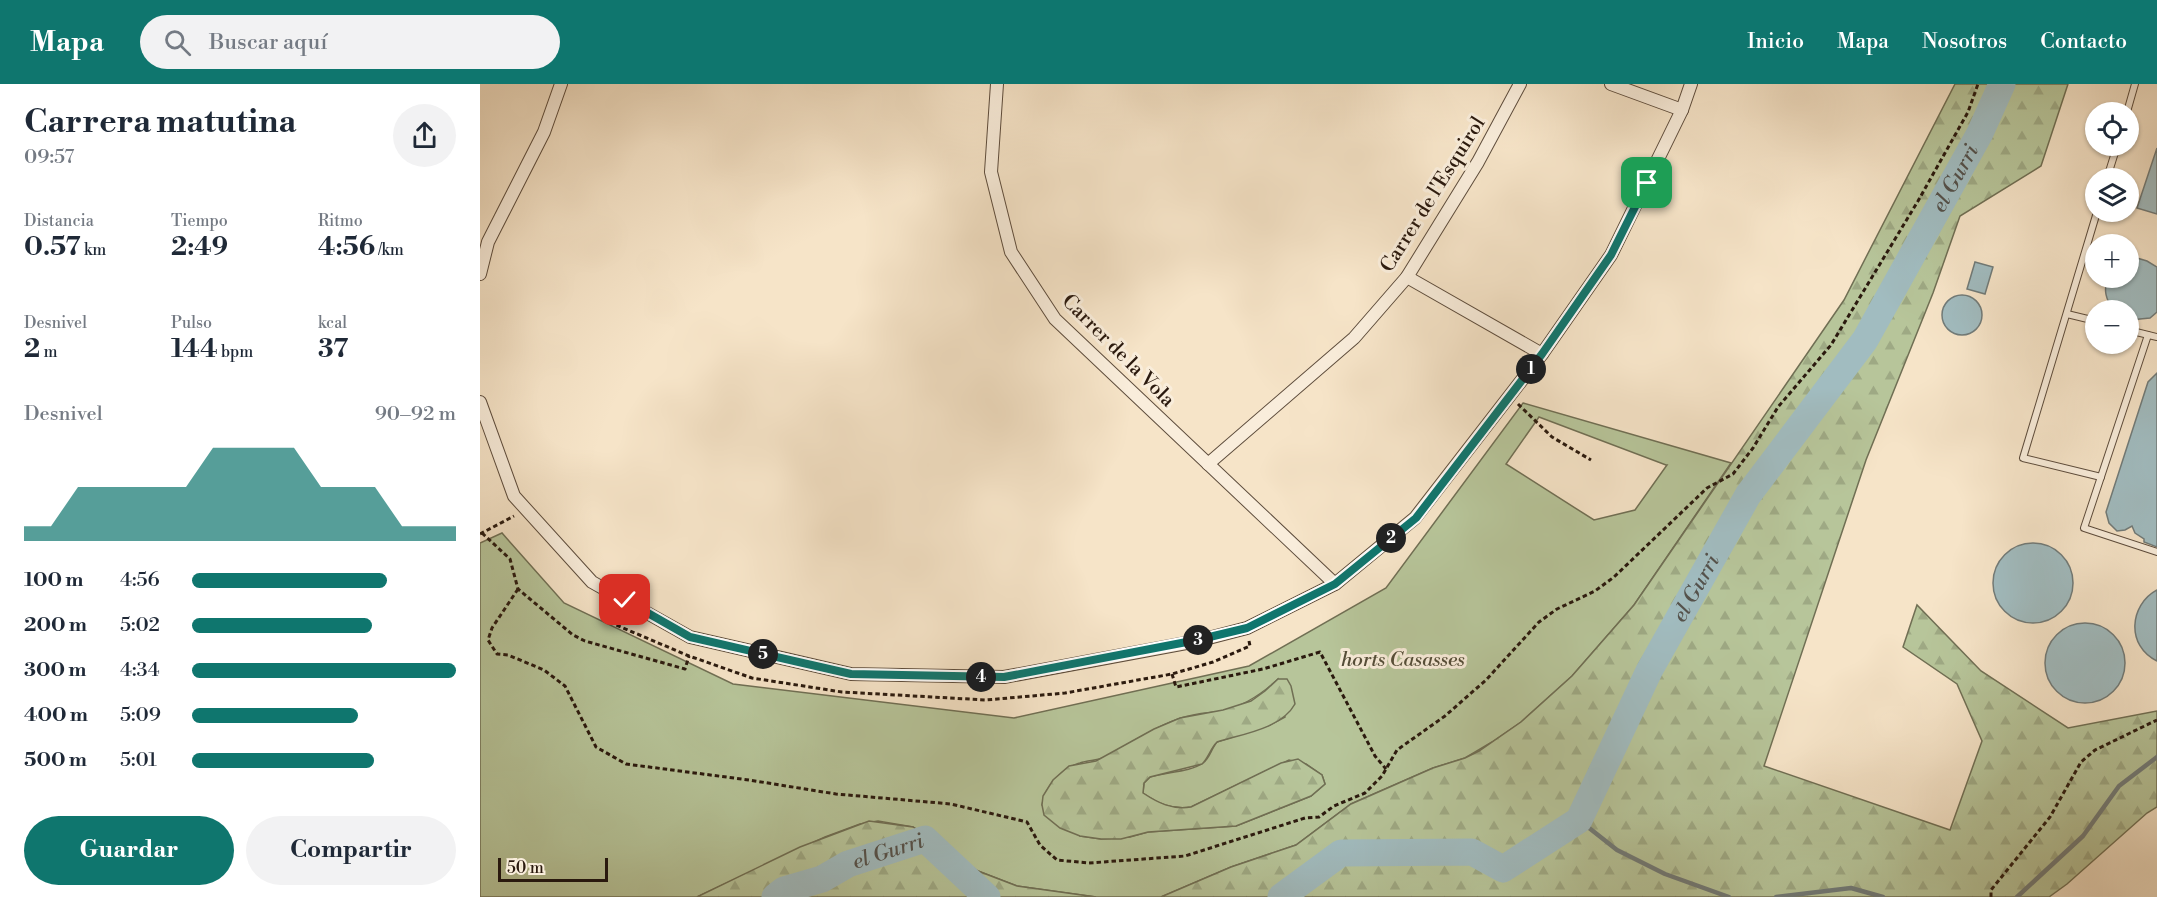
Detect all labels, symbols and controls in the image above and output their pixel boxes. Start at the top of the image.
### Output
search box [140,15,560,69]
text: Mapa [30,25,104,60]
icon: search [161,26,194,59]
text: Buscar aquí [209,29,328,56]
text: Inicio [1747,29,1804,55]
text: Mapa [1837,29,1889,55]
text: Nosotros [1922,29,2007,55]
text: Contacto [2040,29,2127,55]
text: Carrera matutina [24,102,296,143]
map controls [2085,102,2139,354]
button: locate [2085,102,2139,156]
button: share [393,104,456,167]
street label: Carrer de l'Esquirol [1375,112,1491,277]
water label: el Gurri [1927,140,1985,217]
text: 09:57 [24,145,74,170]
pin [1621,157,1672,208]
icon: arrive [1630,166,1663,199]
button: layers [2085,168,2139,222]
text: Distancia [24,211,94,231]
text: Tiempo [171,211,228,231]
text: Ritmo [318,211,363,231]
text: 0.57 [24,231,81,263]
text: 2:49 [171,231,228,263]
text: 4:56 [318,231,375,263]
button: + [2085,234,2139,288]
text: km [81,240,106,260]
text: /km [375,240,404,260]
street label: Carrer de la Vola [1056,289,1180,413]
button: − [2085,300,2139,354]
text: Desnivel [24,313,87,333]
text: Pulso [171,313,212,333]
text: kcal [318,313,347,333]
text: 2 [24,333,40,365]
text: 144 [171,333,218,365]
text: 37 [318,333,348,365]
text: m [40,342,58,362]
text: bpm [218,342,253,362]
pin: 1 [1516,354,1546,384]
text: 1 [1527,359,1535,379]
text: Desnivel [24,402,103,427]
text: 90–92 m [375,402,456,427]
pin: 2 [1376,523,1406,553]
text: 2 [1386,528,1396,548]
water label: el Gurri [1667,550,1726,627]
text: 100 m [24,568,83,593]
text: 4:56 [120,568,160,593]
pin [599,574,650,625]
icon: check [608,583,641,616]
text: 200 m [24,613,87,638]
text: 5:02 [120,613,160,638]
pin: 3 [1183,625,1213,655]
text: 3 [1193,630,1203,650]
pin: 5 [748,639,778,669]
text: 5 [758,644,768,664]
park label: horts Casasses [1341,648,1465,673]
text: 300 m [24,658,87,683]
text: 4:34 [120,658,160,683]
pin: 4 [966,662,996,692]
text: 4 [976,667,986,687]
text: 400 m [24,703,88,728]
text: 5:09 [120,703,161,728]
text: 500 m [24,748,87,773]
text: 5:01 [120,748,157,773]
button: Guardar [24,816,234,885]
button: Compartir [246,816,456,885]
water label: el Gurri [849,828,928,876]
scale bar [498,855,608,882]
text: 50 m [507,858,544,878]

